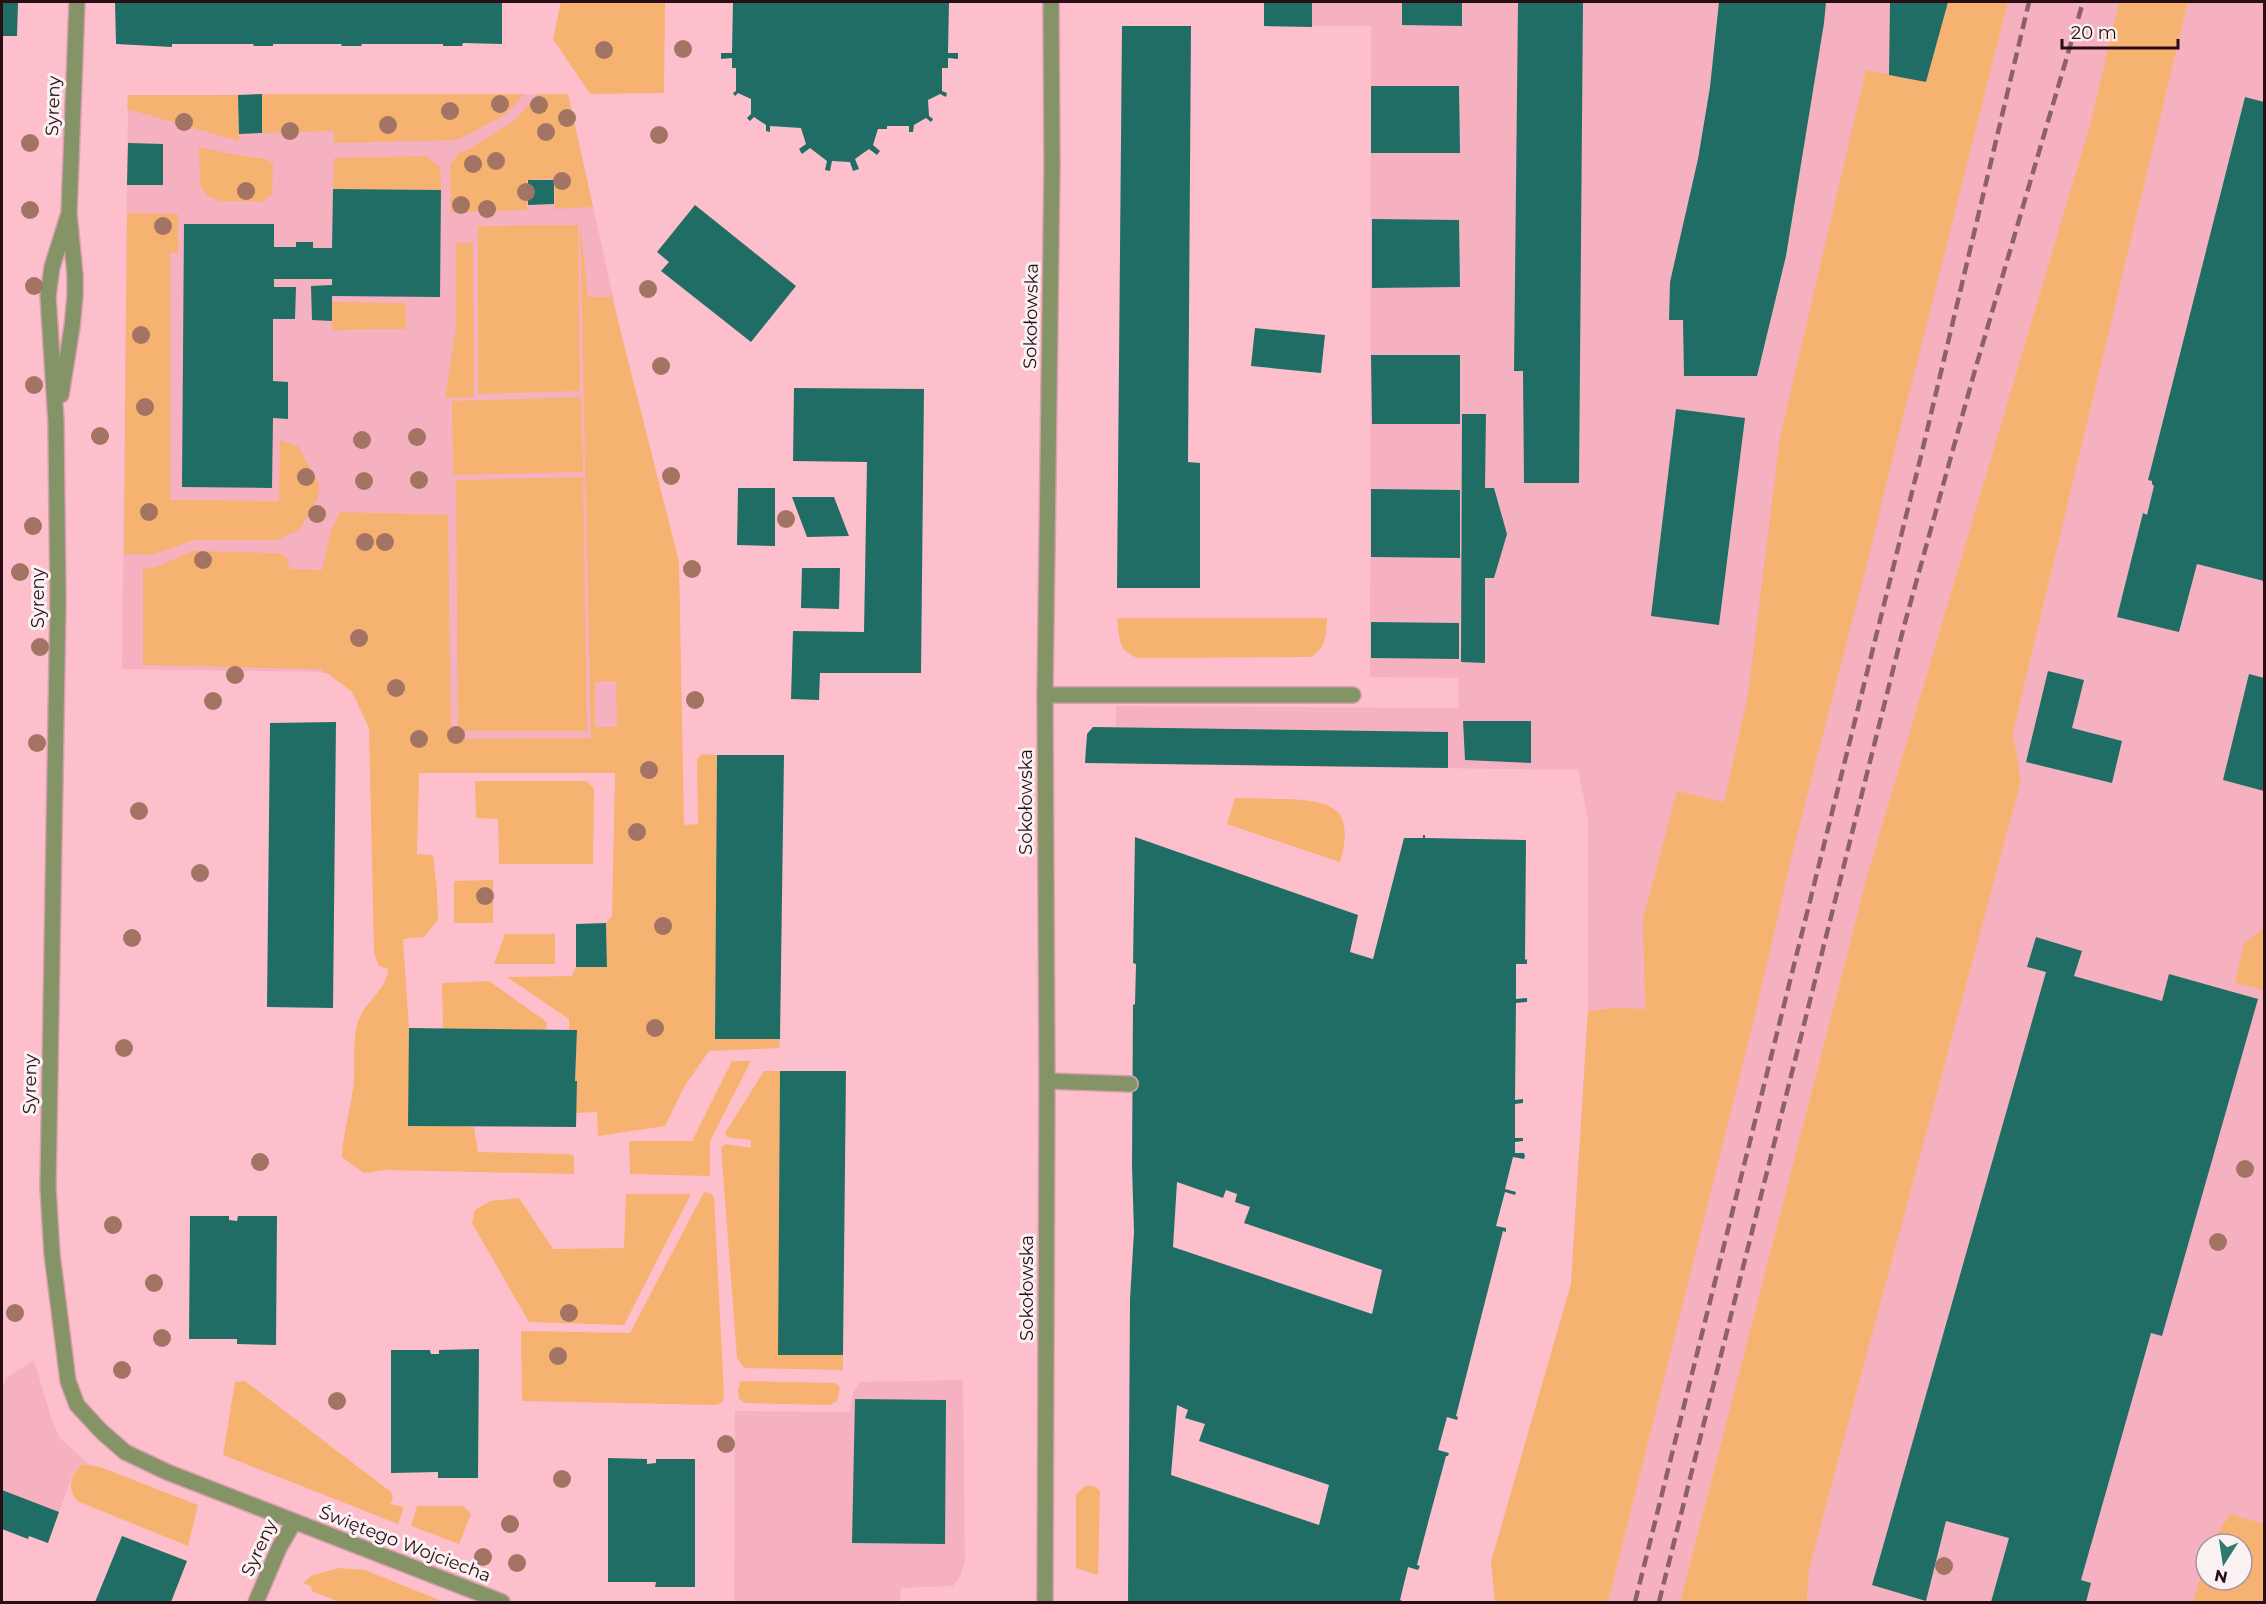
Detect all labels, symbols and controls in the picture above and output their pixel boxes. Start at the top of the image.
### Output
scale bar [2062,12,2178,50]
text: 20 m [2071,22,2117,44]
street label: Syreny [41,75,65,136]
street label: Sokołowska [1019,263,1043,369]
street label: Syreny [27,568,49,628]
street label: Sokołowska [1015,749,1037,855]
street label: Syreny [18,1053,42,1114]
street label: Sokołowska [1016,1235,1038,1341]
street label: Świętego Wojciecha [316,1501,494,1587]
street label: Syreny [236,1516,282,1580]
north arrow [2194,1532,2254,1592]
text: N [2213,1566,2229,1587]

